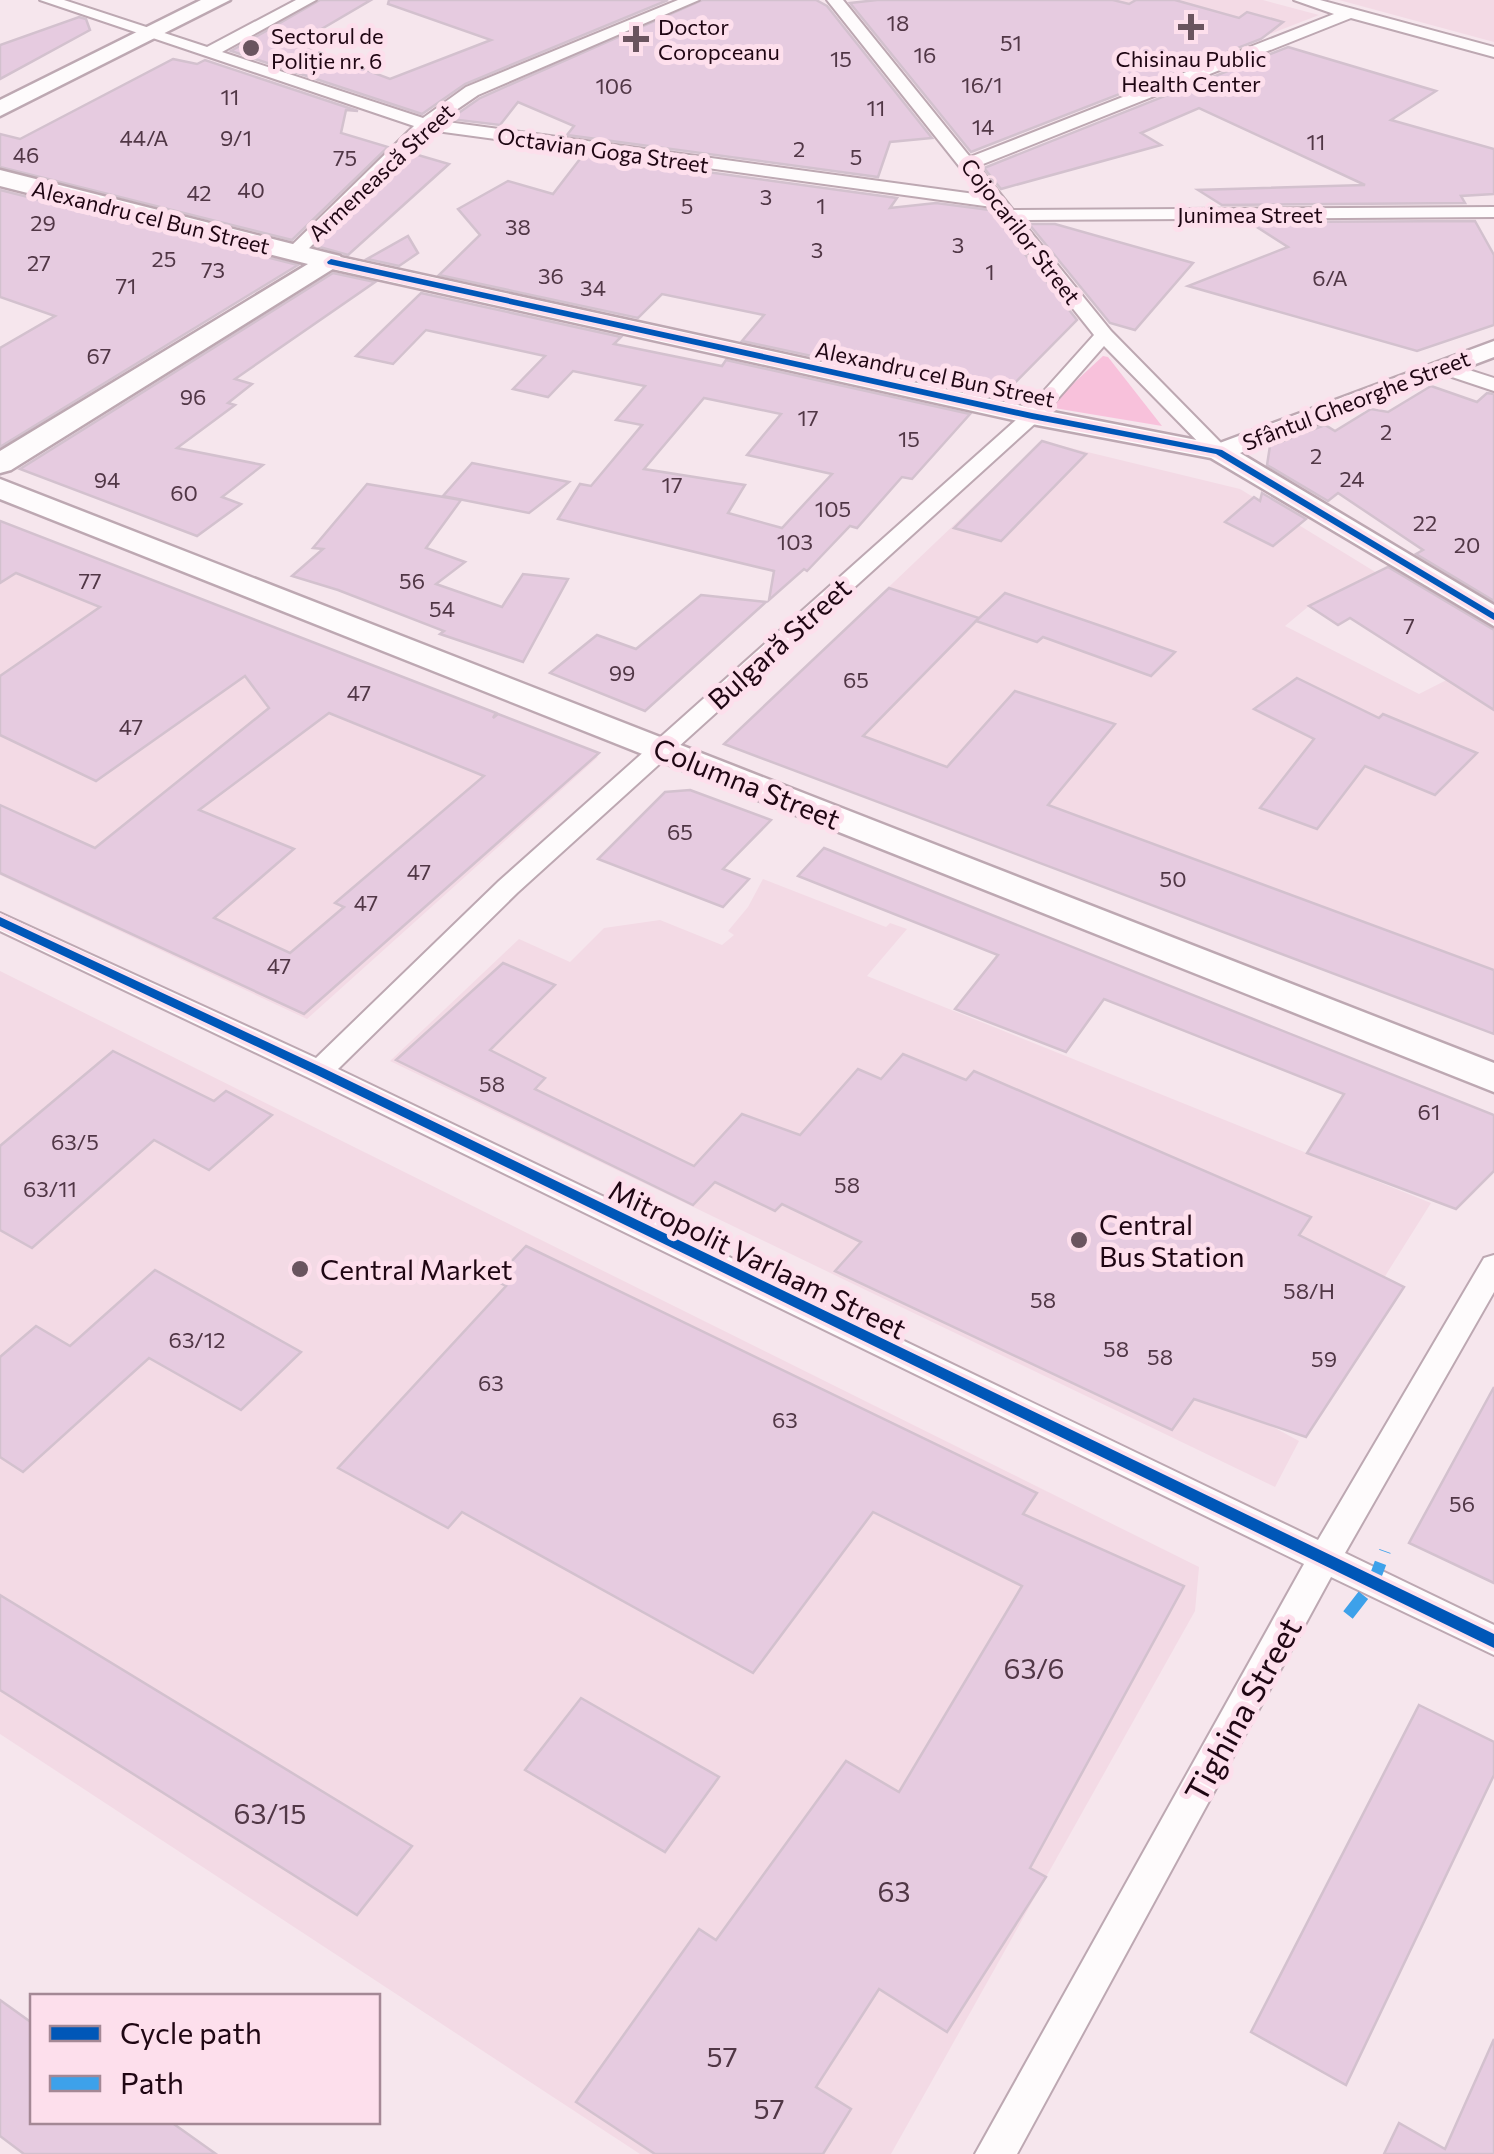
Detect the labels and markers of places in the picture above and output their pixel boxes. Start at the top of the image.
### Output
place label: Doctor Coropceanu [658,13,780,65]
marker: Chisinau Public Health Center [1178,14,1204,40]
place label: Sectorul de Poliție nr. 6 [271,22,384,75]
marker: Doctor Coropceanu [623,26,649,52]
marker: Sectorul de Poliție nr. 6 [240,37,262,59]
place label: Chisinau Public Health Center [1116,45,1266,97]
place label: Central Bus Station [1099,1207,1245,1273]
marker: Central Bus Station [1068,1229,1090,1251]
place label: Central Market [320,1252,512,1286]
marker: Central Market [289,1258,311,1280]

